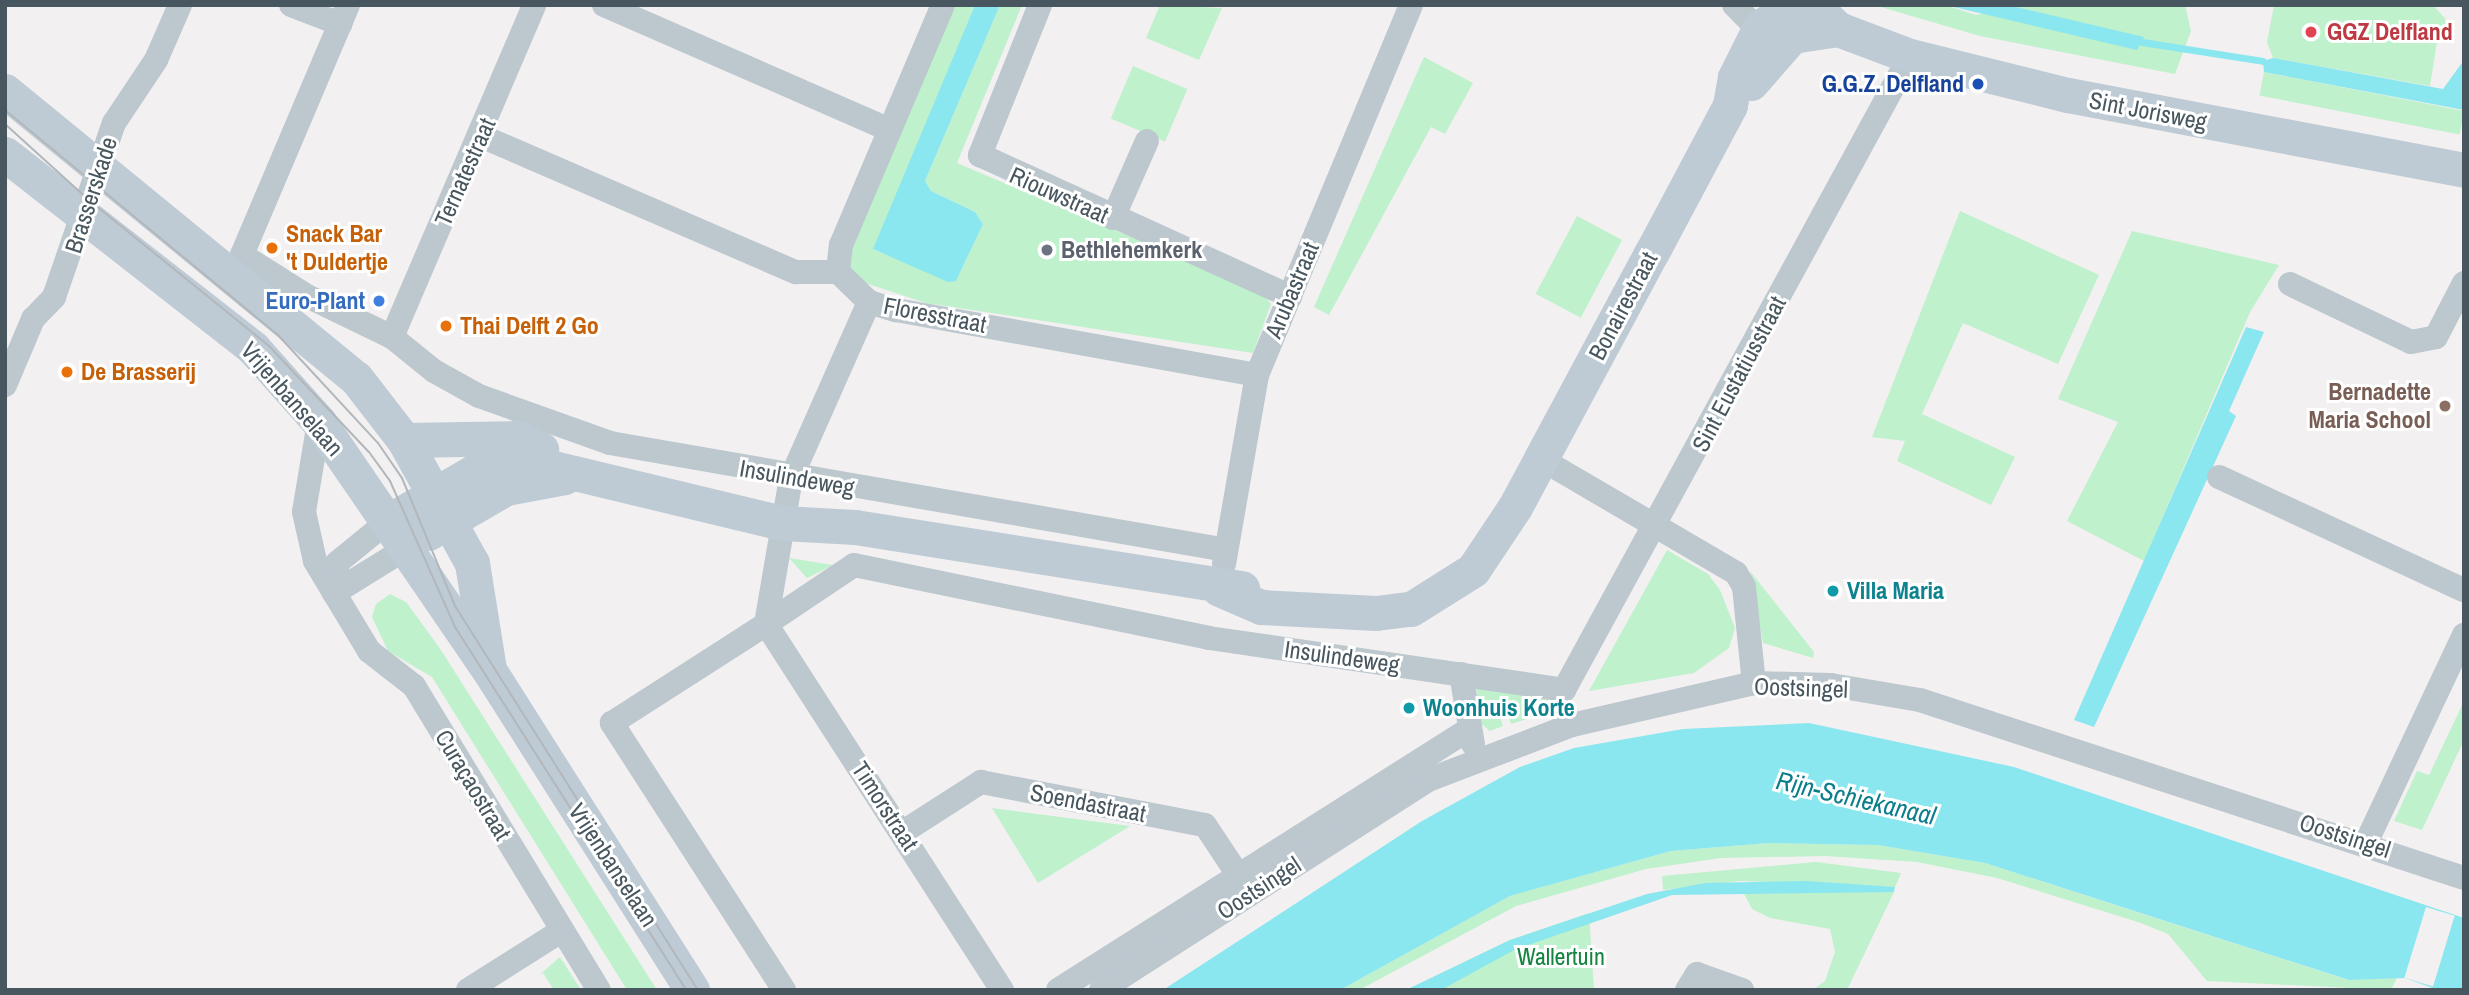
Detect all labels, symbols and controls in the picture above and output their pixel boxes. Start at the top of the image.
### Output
place label: GGZ Delfland [2327,18,2453,46]
marker: GGZ Delfland [2301,22,2321,42]
place label: G.G.Z. Delfland [1822,70,1964,98]
marker: G.G.Z. Delfland [1970,76,1986,92]
street label: Sint Jorisweg [2087,85,2209,137]
street label: Ternatestraat [428,114,502,230]
street label: Brasserskade [59,133,123,257]
street label: Riouwstraat [1005,160,1113,230]
place label: Snack Bar 't Duldertje [286,220,388,276]
place label: Bethlehemkerk [1061,236,1202,264]
street label: Arubastraat [1259,238,1325,342]
marker: Snack Bar 't Duldertje [264,240,280,256]
marker: Bethlehemkerk [1039,242,1055,258]
street label: Bonairestraat [1583,247,1663,365]
place label: Euro-Plant [265,287,365,315]
street label: Floresstraat [881,291,989,339]
street label: Sint Eustatiusstraat [1686,291,1792,457]
marker: Euro-Plant [371,293,387,309]
place label: Thai Delft 2 Go [460,312,599,340]
marker: Thai Delft 2 Go [438,318,454,334]
street label: Vrijenbanselaan [235,336,349,462]
place label: De Brasserij [81,358,196,386]
marker: De Brasserij [59,364,75,380]
place label: Bernadette Maria School [2309,378,2431,434]
marker: Bernadette Maria School [2437,398,2453,414]
street label: Insulindeweg [737,454,857,502]
place label: Villa Maria [1847,577,1944,605]
marker: Villa Maria [1825,583,1841,599]
street label: Insulindeweg [1283,635,1401,679]
street label: Oostsingel [1753,672,1849,704]
place label: Woonhuis Korte [1423,694,1575,722]
marker: Woonhuis Korte [1401,700,1417,716]
street label: Curaçaostraat [429,725,517,845]
street label: Timorstraat [846,756,924,856]
water label: Rijn-Schiekanaal [1773,765,1939,831]
street label: Soendastraat [1028,778,1148,828]
street label: Vrijenbanselaan [562,798,664,932]
street label: Oostsingel [2296,808,2394,864]
street label: Oostsingel [1212,850,1306,926]
park label: Wallertuin [1517,943,1605,971]

